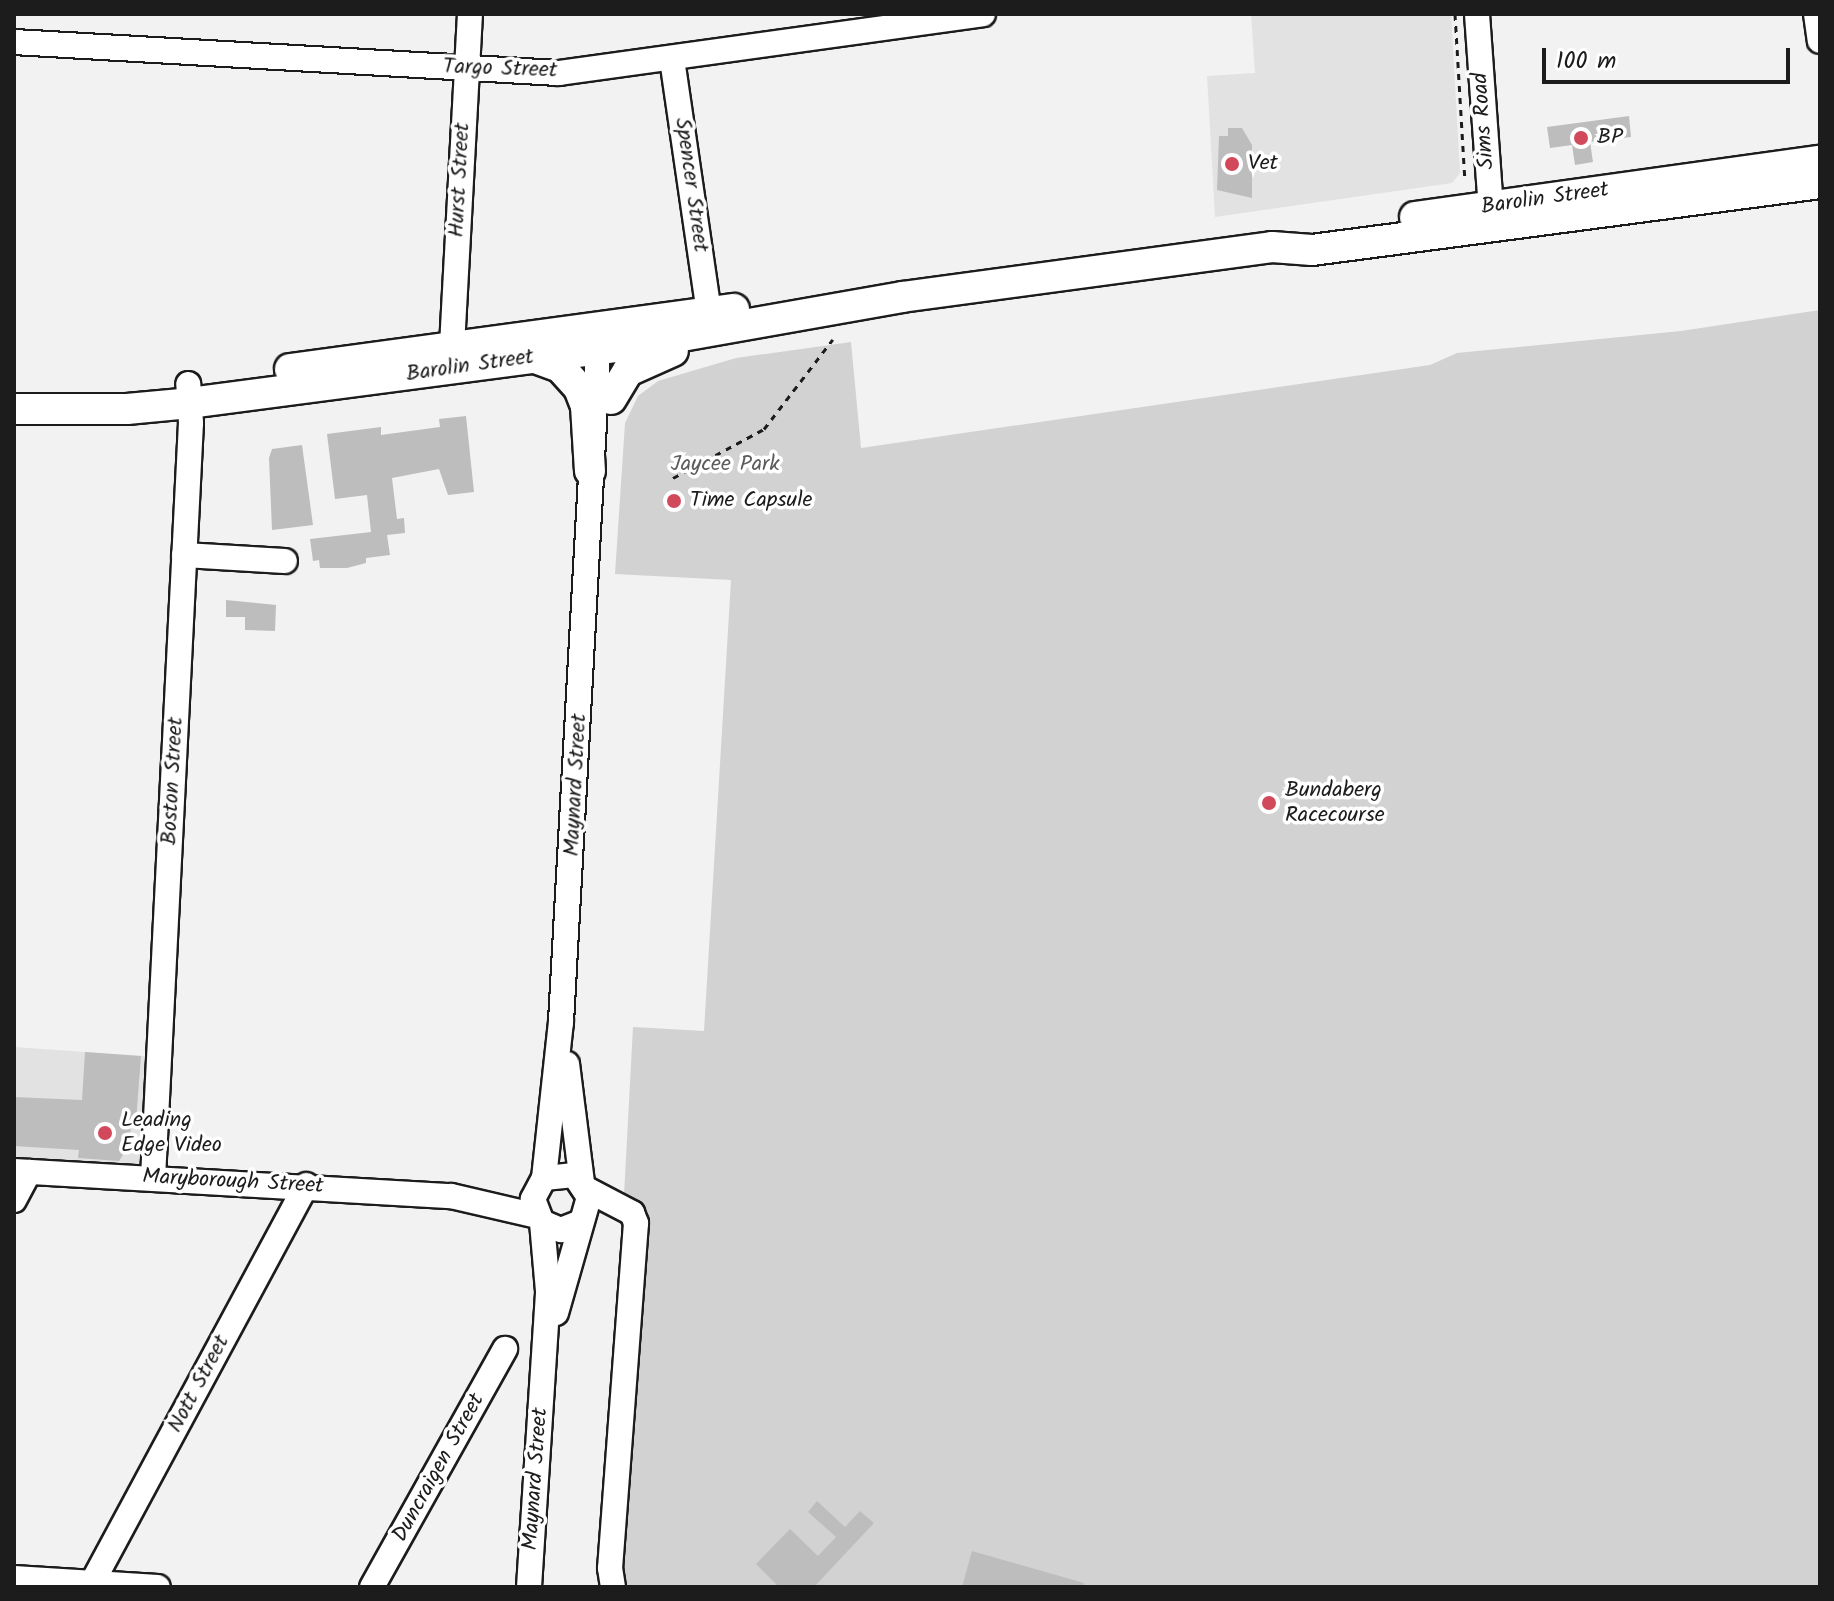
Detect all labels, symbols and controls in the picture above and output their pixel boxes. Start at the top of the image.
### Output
scale bar [1546,32,1794,82]
text: 100 m [1556,42,1616,81]
street label: Targo Street [442,54,558,84]
street label: Sims Road [1467,72,1501,170]
street label: Spencer Street [669,116,713,254]
street label: Hurst Street [444,122,476,238]
place label: BP [1597,125,1623,151]
marker: BP [1572,129,1590,147]
place label: Vet [1248,151,1278,177]
marker: Vet [1223,155,1241,173]
street label: Barolin Street [1480,177,1610,221]
street label: Barolin Street [405,344,535,388]
park label: Jaycee Park [670,452,780,478]
place label: Time Capsule [690,488,812,514]
marker: Time Capsule [665,492,683,510]
street label: Maynard Street [559,713,593,857]
street label: Boston Street [156,716,190,846]
place label: Bundaberg Racecourse [1285,777,1385,828]
marker: Bundaberg Racecourse [1260,794,1278,812]
place label: Leading Edge Video [121,1107,222,1158]
marker: Leading Edge Video [96,1124,114,1142]
street label: Maryborough Street [142,1164,324,1200]
street label: Nott Street [162,1331,236,1437]
street label: Duncraigen Street [387,1389,491,1547]
street label: Maynard Street [518,1407,554,1551]

